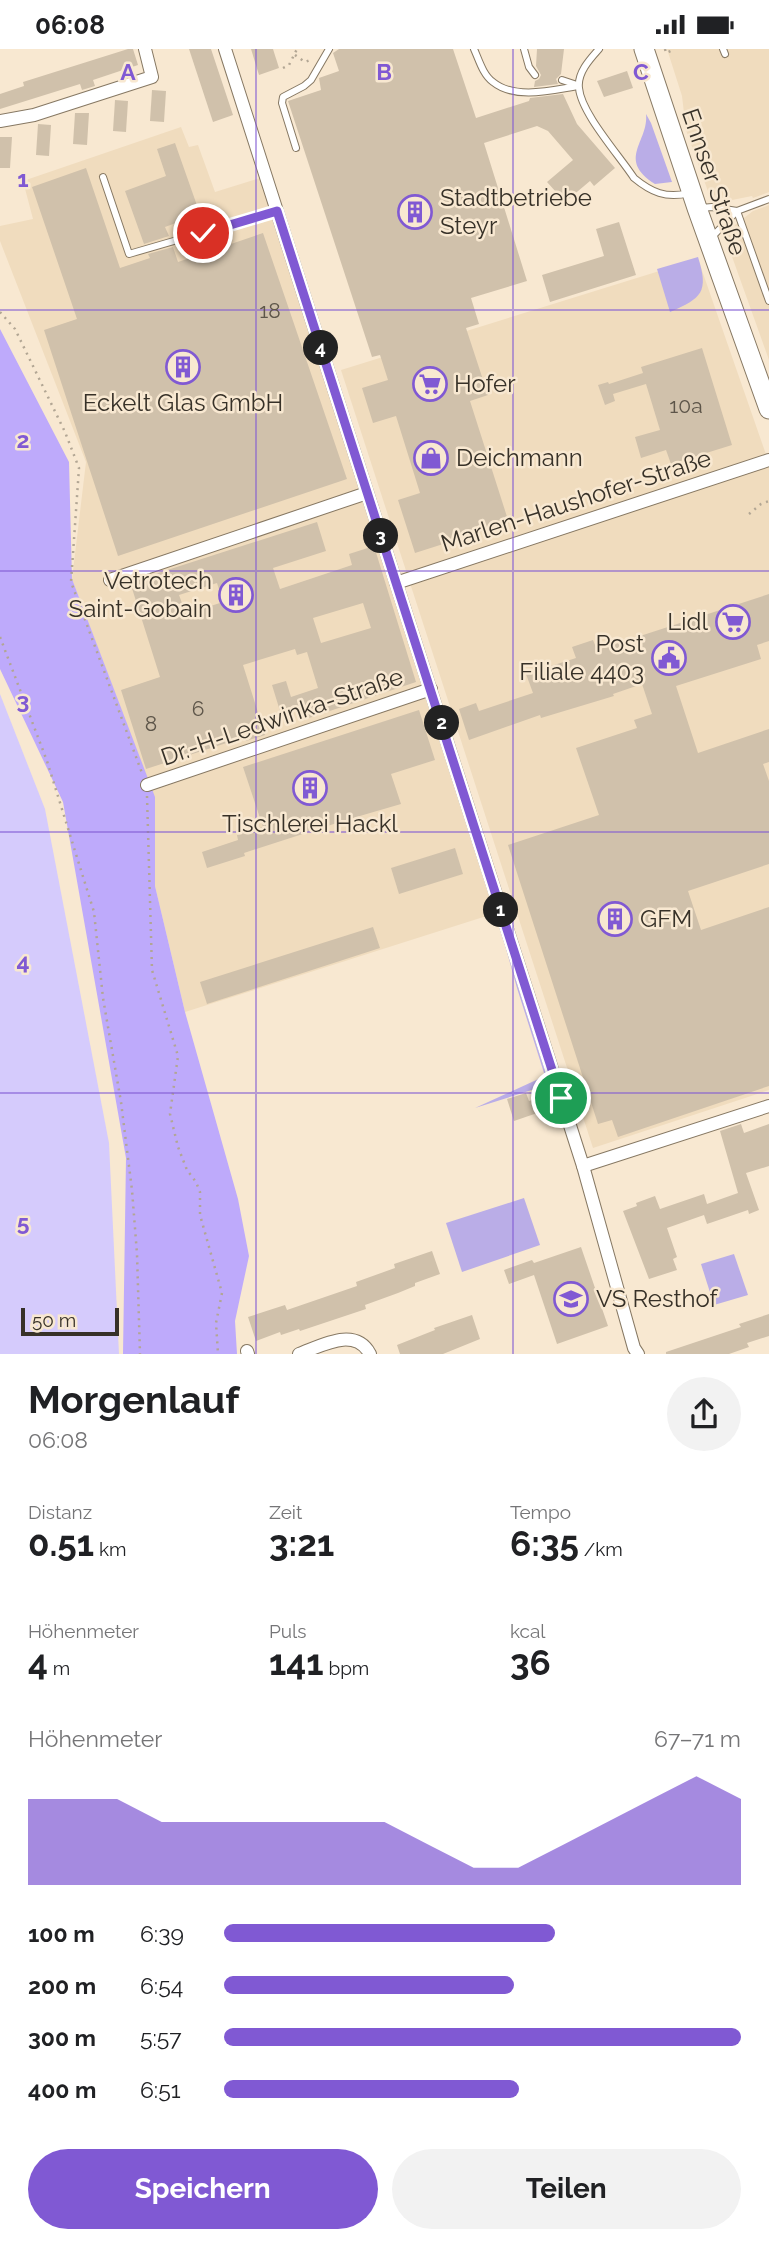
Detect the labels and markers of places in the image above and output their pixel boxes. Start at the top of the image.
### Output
place label: Stadtbetriebe Steyr [440,183,592,240]
building icon: Stadtbetriebe Steyr [396,193,434,231]
pin [173,203,233,263]
pin: 4 [304,331,338,365]
building icon: Eckelt Glas GmbH [164,348,202,386]
supermarket icon: Hofer [411,365,449,403]
place label: Hofer [454,369,516,398]
place label: Eckelt Glas GmbH [83,388,283,417]
shop icon: Deichmann [412,439,450,477]
place label: Deichmann [456,443,583,472]
pin: 3 [364,519,398,553]
place label: Vetrotech Saint-Gobain [69,566,212,623]
building icon: Vetrotech Saint-Gobain [217,576,255,614]
supermarket icon: Lidl [714,603,752,641]
place label: Lidl [667,607,708,636]
place label: Post Filiale 4403 [519,629,644,686]
public building icon: Post Filiale 4403 [650,639,688,677]
pin: 2 [424,705,460,741]
building icon: Tischlerei Hackl [291,769,329,807]
place label: Tischlerei Hackl [222,809,398,838]
pin: 1 [484,893,518,927]
building icon: GFM [596,900,634,938]
place label: GFM [640,904,692,933]
pin [531,1068,591,1128]
school or university icon: VS Resthof [552,1280,590,1318]
place label: VS Resthof [596,1284,719,1313]

